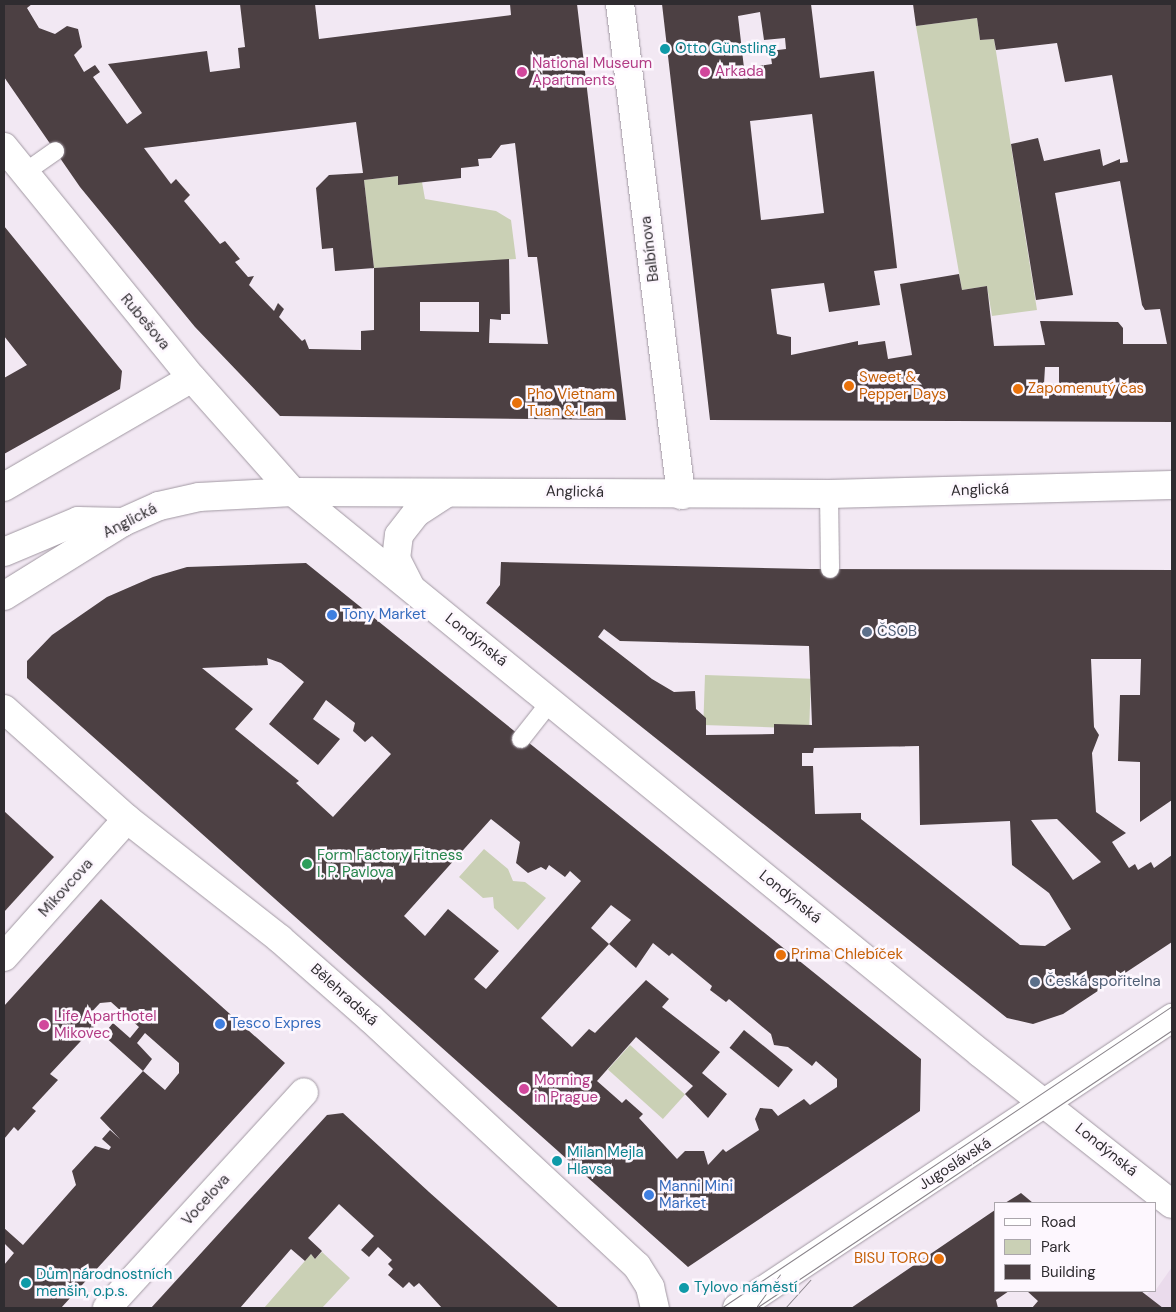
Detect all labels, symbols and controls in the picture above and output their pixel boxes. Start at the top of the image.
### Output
place label: Otto Günstling [675,40,777,58]
marker: Otto Günstling [659,43,671,55]
place label: National Museum Apartments [532,54,652,89]
place label: Arkada [715,63,764,81]
marker: National Museum Apartments [516,66,528,78]
marker: Arkada [699,66,711,78]
street label: Balbínova [637,215,663,283]
street label: Rubešova [117,290,173,354]
place label: Sweet & Pepper Days [859,368,946,403]
marker: Sweet & Pepper Days [843,380,855,392]
place label: Zapomenutý čas [1028,380,1144,398]
marker: Zapomenutý čas [1012,383,1024,395]
place label: Pho Vietnam Tuan & Lan [527,385,615,420]
marker: Pho Vietnam Tuan & Lan [511,397,523,409]
street label: Anglická [951,480,1009,500]
street label: Anglická [546,482,604,502]
street label: Anglická [100,500,160,542]
place label: Tony Market [342,606,426,624]
marker: Tony Market [326,609,338,621]
street label: Londýnská [441,610,511,670]
place label: ČSOB [877,623,917,641]
marker: ČSOB [861,626,873,638]
place label: Form Factory Fitness I. P. Pavlova [317,846,463,881]
street label: Mikovcova [35,855,97,921]
marker: Form Factory Fitness I. P. Pavlova [301,858,313,870]
street label: Londýnská [755,867,825,927]
place label: Prima Chlebíček [791,946,903,964]
marker: Prima Chlebíček [775,949,787,961]
street label: Bělehradská [307,960,381,1030]
place label: Česká spořitelna [1045,973,1161,991]
marker: Česká spořitelna [1029,976,1041,988]
place label: Life Aparthotel Mikovec [54,1007,157,1042]
place label: Tesco Expres [230,1015,321,1033]
marker: Tesco Expres [214,1018,226,1030]
marker: Life Aparthotel Mikovec [38,1019,50,1031]
place label: Morning in Prague [534,1071,598,1106]
marker: Morning in Prague [518,1083,530,1095]
street label: Londýnská [1071,1120,1141,1180]
street label: Jugoslávská [915,1134,995,1194]
place label: Milan Mejla Hlavsa [567,1143,644,1178]
marker: Milan Mejla Hlavsa [551,1155,563,1167]
street label: Vocelova [178,1171,234,1229]
place label: Manni Mini Market [659,1177,733,1212]
marker: Manni Mini Market [643,1189,655,1201]
legend [994,1202,1156,1292]
text: Road [1041,1212,1076,1232]
text: Park [1041,1237,1071,1257]
place label: BISU TORO [854,1250,929,1268]
marker: BISU TORO [933,1253,945,1265]
text: Building [1041,1262,1096,1282]
place label: Dům národnostních menšin, o.p.s. [36,1265,172,1300]
marker: Dům národnostních menšin, o.p.s. [20,1277,32,1289]
place label: Tylovo náměstí [694,1279,797,1297]
marker: Tylovo náměstí [678,1282,690,1294]

